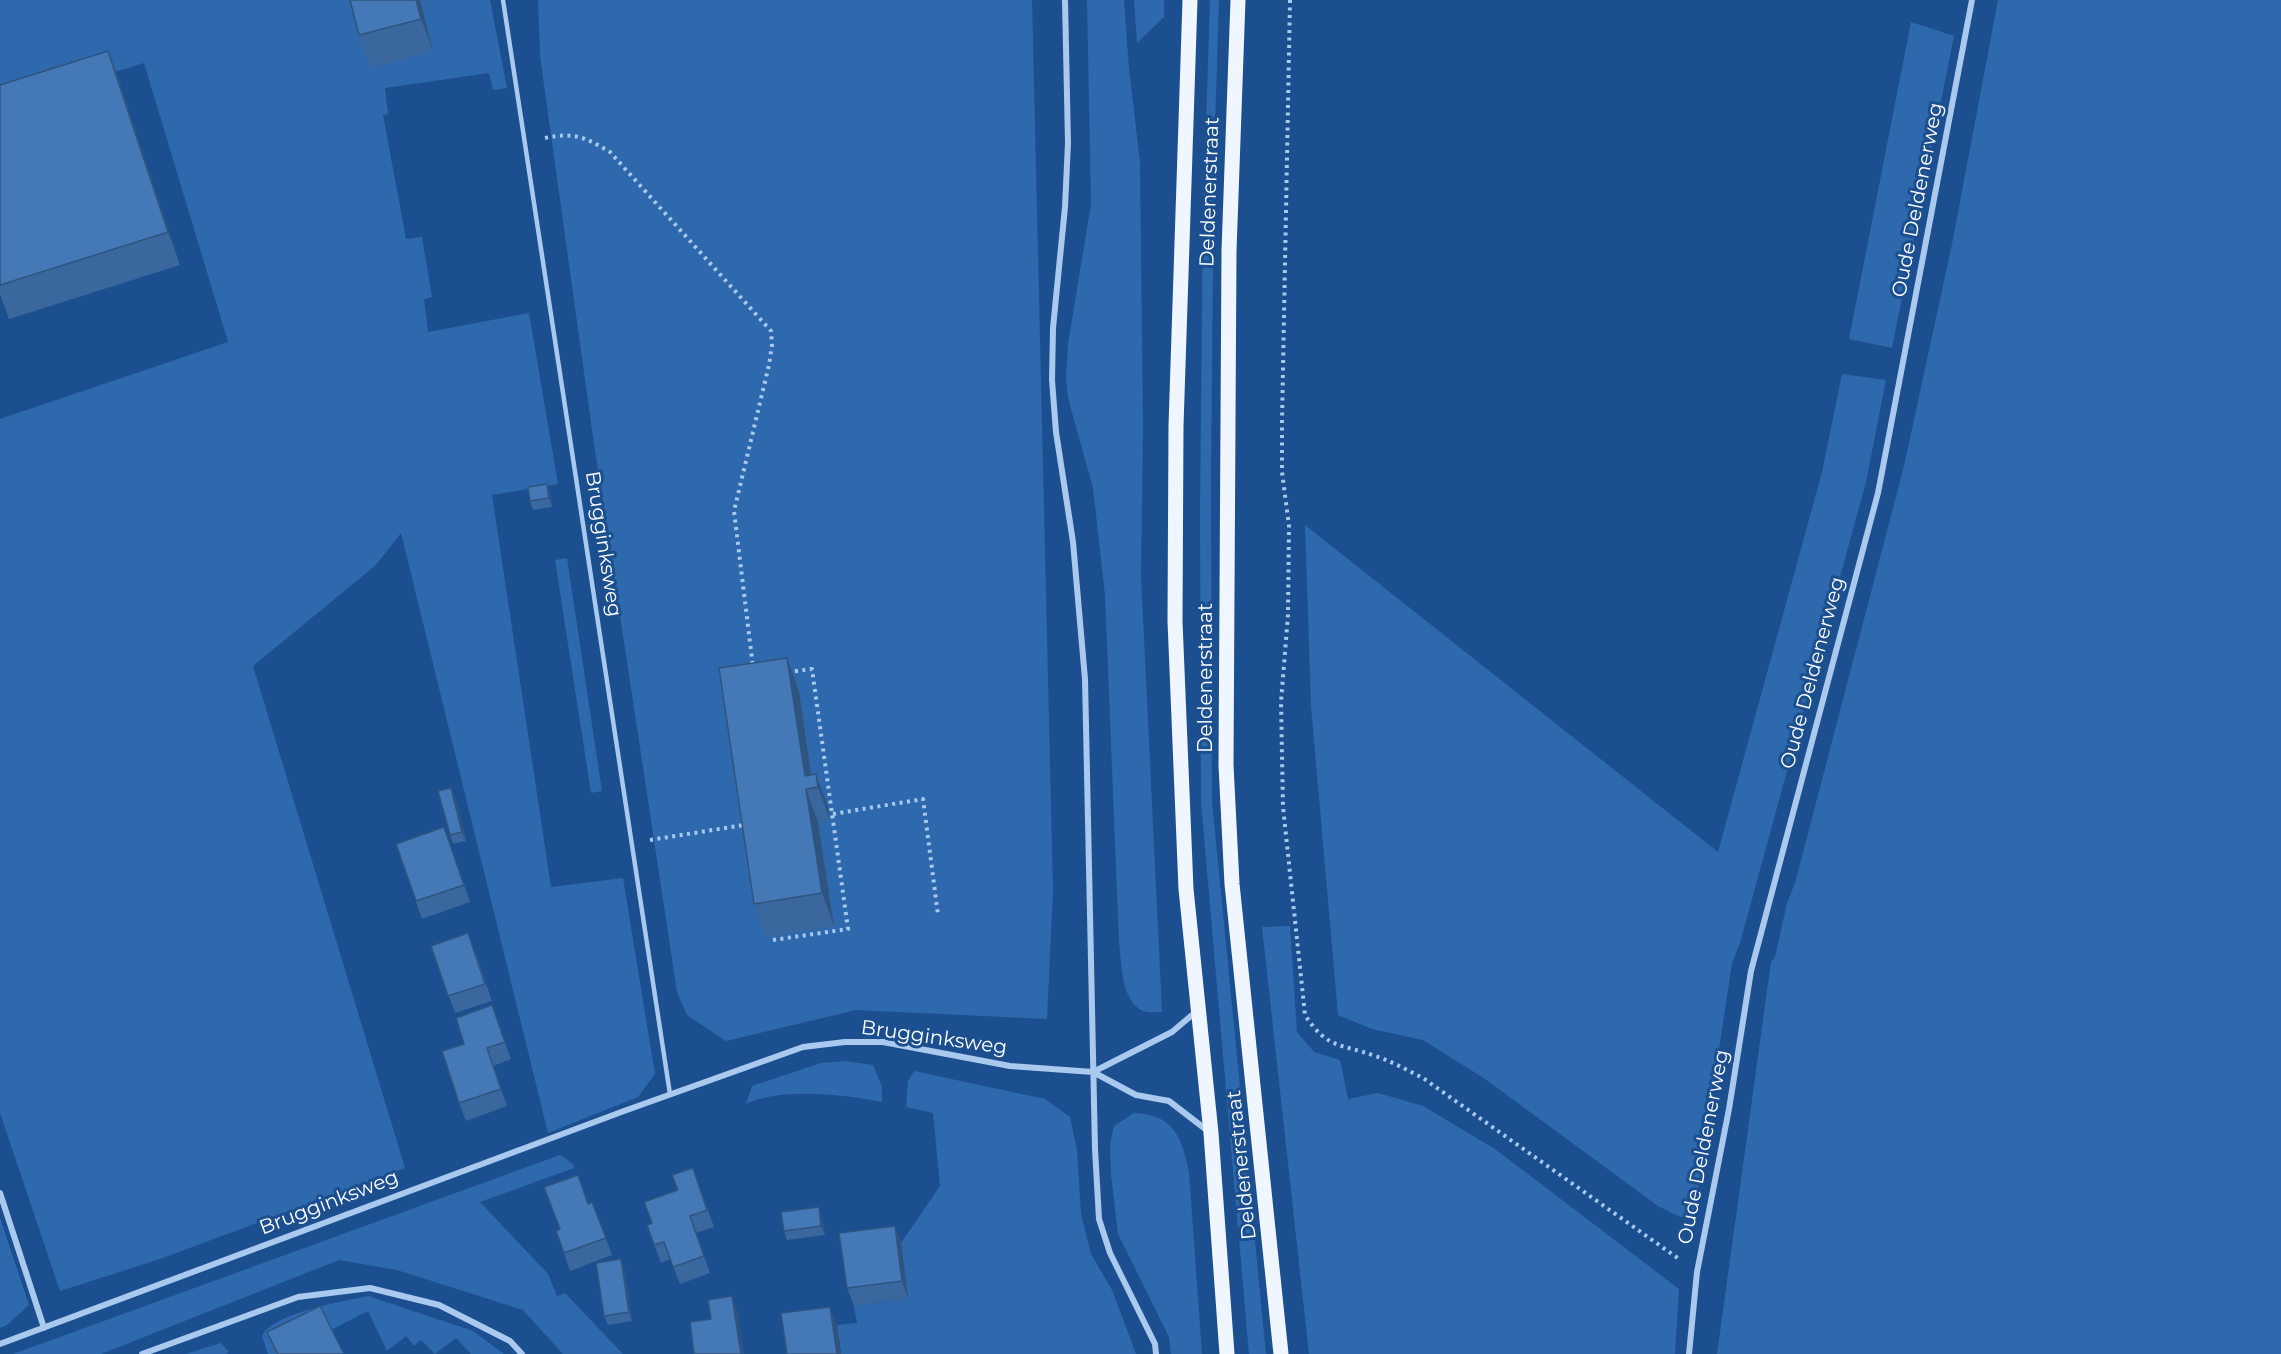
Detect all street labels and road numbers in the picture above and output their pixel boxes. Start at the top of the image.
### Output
street label: Oude Deldenerweg [1887,101,1949,299]
street label: Deldenerstraat [1195,117,1225,267]
street label: Brugginksweg [580,469,626,619]
street label: Oude Deldenerweg [1776,574,1850,772]
street label: Deldenerstraat [1194,603,1218,753]
street label: Brugginksweg [859,1016,1009,1060]
street label: Oude Deldenerweg [1673,1048,1735,1246]
street label: Deldenerstraat [1222,1089,1262,1241]
street label: Brugginksweg [256,1165,402,1241]

